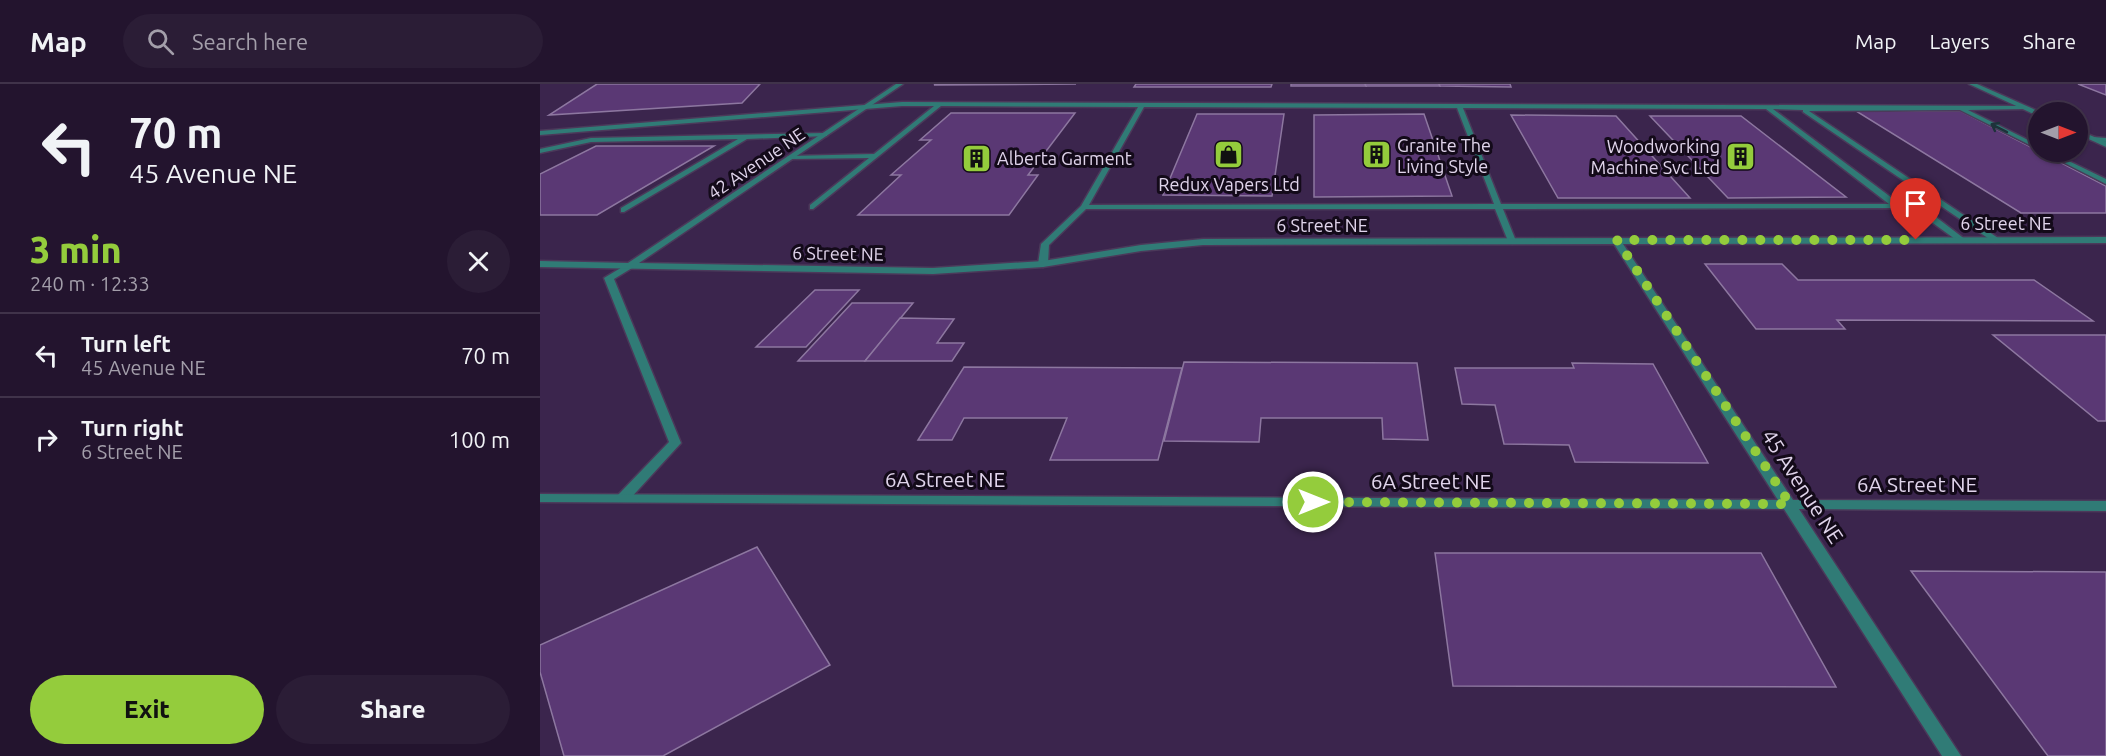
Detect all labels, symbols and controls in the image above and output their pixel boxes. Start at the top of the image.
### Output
search box [123,14,543,68]
icon: search [144,25,177,58]
text: Map [30,26,87,57]
text: Search here [192,29,308,54]
text: Map [1855,29,1896,53]
text: Layers [1929,29,1990,53]
text: Share [2023,29,2076,53]
north arrow [2028,102,2088,162]
map controls [2028,102,2088,162]
icon: left [30,108,108,186]
text: 70 m [129,109,223,156]
one-way arrow [1991,121,2009,133]
street label: 42 Avenue NE [704,123,808,203]
place label: Granite The Living Style [1397,135,1491,176]
place label: Woodworking Machine Svc Ltd [1591,136,1720,177]
shop icon: Redux Vapers Ltd [1213,139,1245,171]
building icon: Granite The Living Style [1360,139,1392,171]
building icon: Woodworking Machine Svc Ltd [1725,140,1757,172]
building icon: Alberta Garment [960,142,992,174]
place label: Alberta Garment [997,148,1132,168]
text: 45 Avenue NE [129,158,297,188]
place label: Redux Vapers Ltd [1158,174,1300,194]
pin [1890,178,1941,240]
icon: arrive [1899,187,1932,220]
street label: 6 Street NE [1960,213,2052,233]
street label: 6 Street NE [1276,215,1368,235]
text: 3 min [30,229,122,270]
button: close [447,230,510,293]
street label: 6 Street NE [792,242,884,264]
text: 240 m · 12:33 [30,272,150,295]
text: Turn left [81,331,171,356]
icon: left [30,339,63,372]
text: 70 m [461,343,510,368]
text: 45 Avenue NE [81,356,206,379]
text: Turn right [81,415,183,440]
icon: right [30,423,63,456]
street label: 45 Avenue NE [1757,425,1849,547]
text: 100 m [449,427,510,452]
text: 6 Street NE [81,440,183,463]
street label: 6A Street NE [885,467,1005,491]
street label: 6A Street NE [1371,469,1491,493]
position arrow [1281,470,1345,534]
street label: 6A Street NE [1857,472,1977,496]
button: Exit [30,675,264,744]
button: Share [276,675,510,744]

